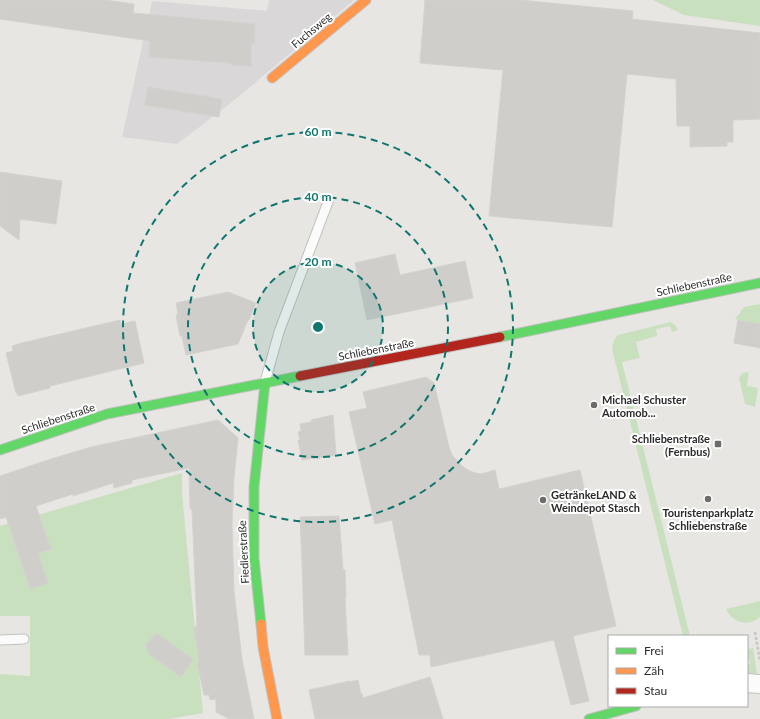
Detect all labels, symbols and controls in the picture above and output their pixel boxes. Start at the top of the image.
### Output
street label: Fuchsweg [288,9,334,50]
text: 60 m [305,124,331,139]
text: 40 m [305,189,331,204]
text: 20 m [305,254,331,269]
street label: Schliebenstraße [655,270,733,298]
centre of rings [311,320,325,334]
street label: Schliebenstraße [337,335,415,363]
place label: Michael Schuster Automob... [601,393,687,419]
street label: Schliebenstraße [19,400,97,436]
marker: Michael Schuster Automob... [589,400,599,410]
place label: Schliebenstraße (Fernbus) [632,432,710,458]
marker: Schliebenstraße (Fernbus) [713,439,723,449]
place label: GetränkeLAND & Weindepot Stasch [551,488,640,514]
marker: Touristenparkplatz Schliebenstraße [703,494,713,504]
marker: GetränkeLAND & Weindepot Stasch [538,495,548,505]
place label: Touristenparkplatz Schliebenstraße [662,506,754,532]
street label: Fiedlerstraße [235,520,251,584]
legend [608,635,748,707]
text: Frei [644,643,664,658]
text: Zäh [644,663,664,678]
text: Stau [644,683,667,698]

